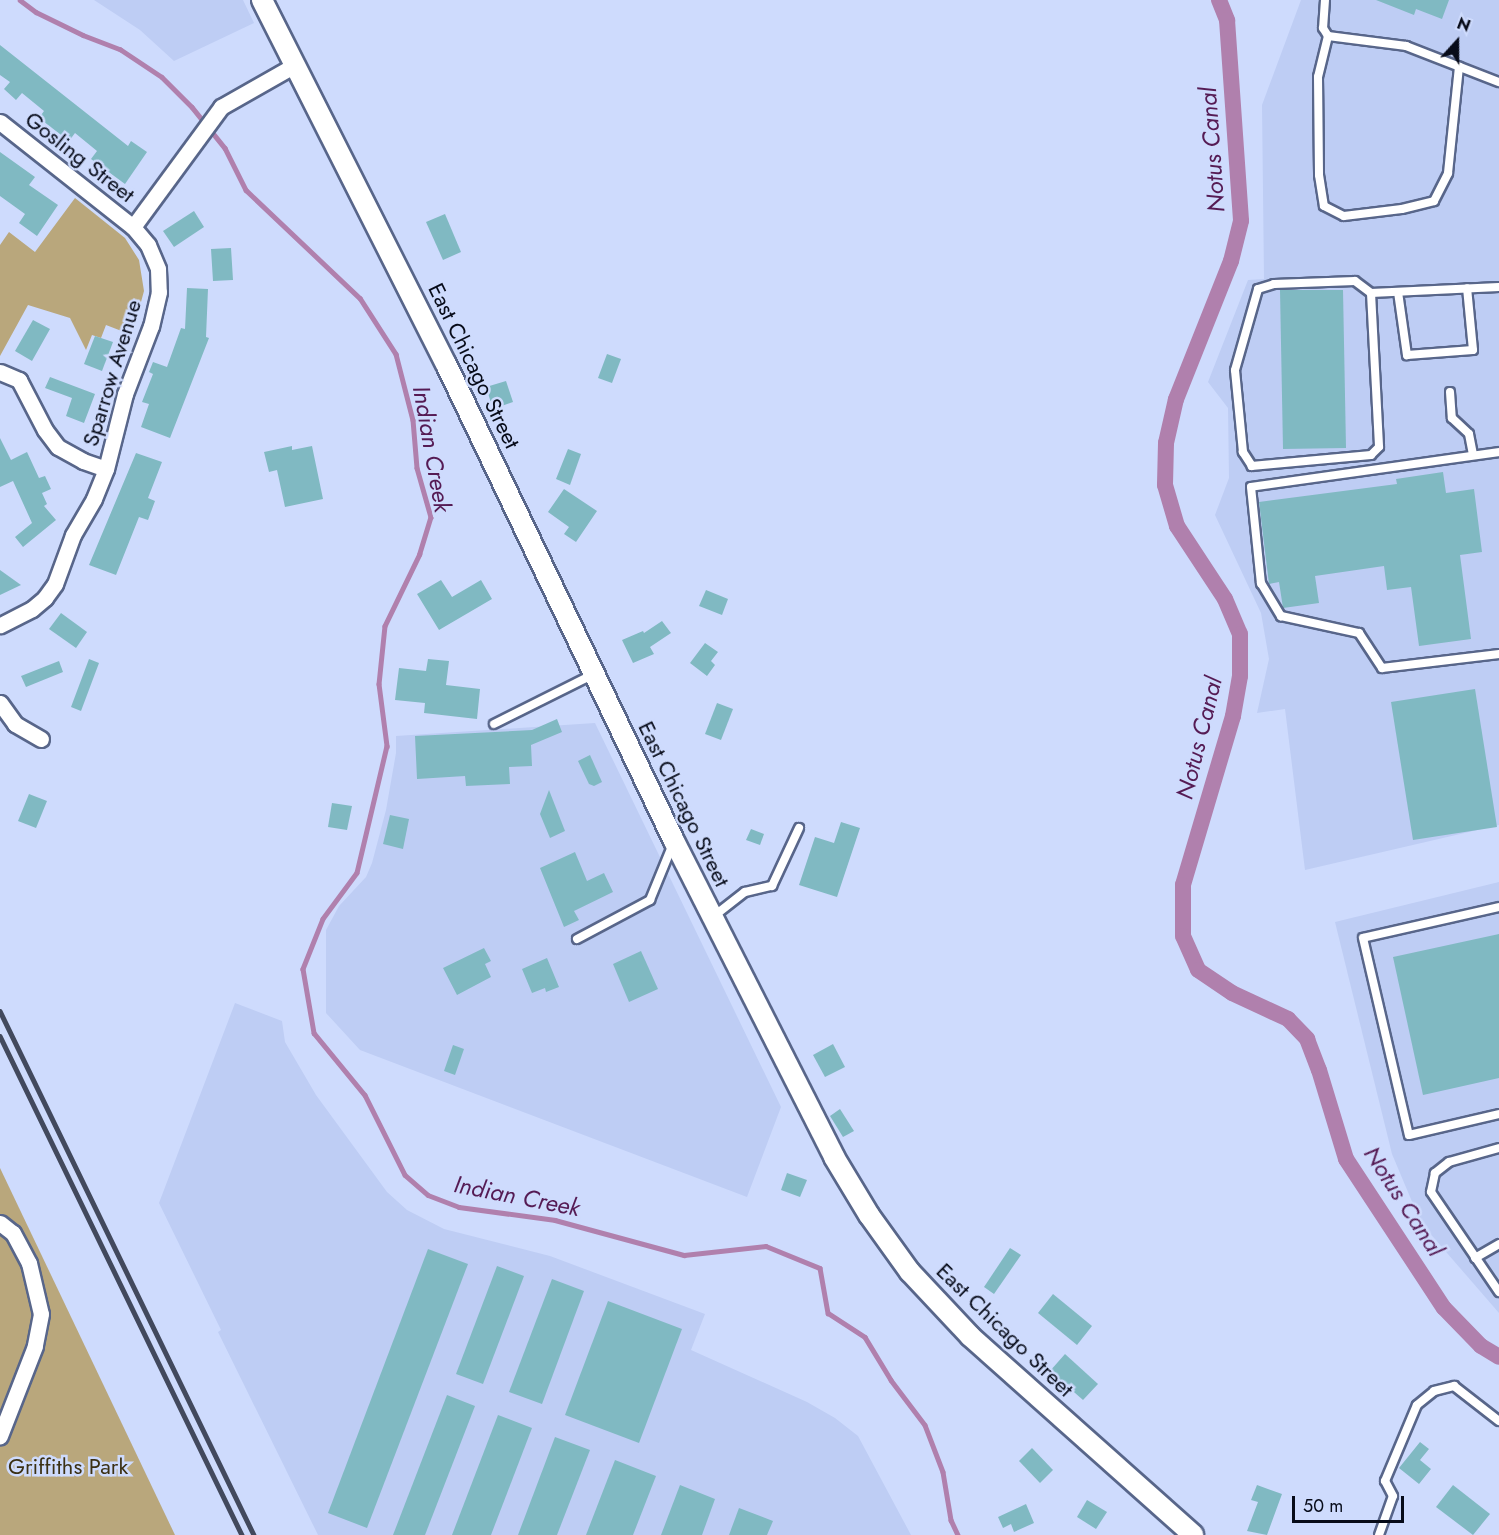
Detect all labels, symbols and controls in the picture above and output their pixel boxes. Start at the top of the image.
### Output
north arrow [1427,12,1487,72]
text: N [1454,12,1474,38]
water label: Notus Canal [1193,87,1231,213]
street label: Gosling Street [20,106,140,208]
street label: East Chicago Street [423,279,525,453]
street label: Sparrow Avenue [77,297,147,449]
water label: Indian Creek [407,384,457,514]
water label: Notus Canal [1170,674,1228,802]
street label: East Chicago Street [633,717,735,891]
water label: Notus Canal [1358,1141,1450,1261]
water label: Indian Creek [452,1170,582,1222]
street label: East Chicago Street [931,1258,1079,1402]
park label: Griffiths Park [8,1454,128,1480]
scale bar [1295,1484,1408,1522]
text: 50 m [1303,1493,1343,1519]

